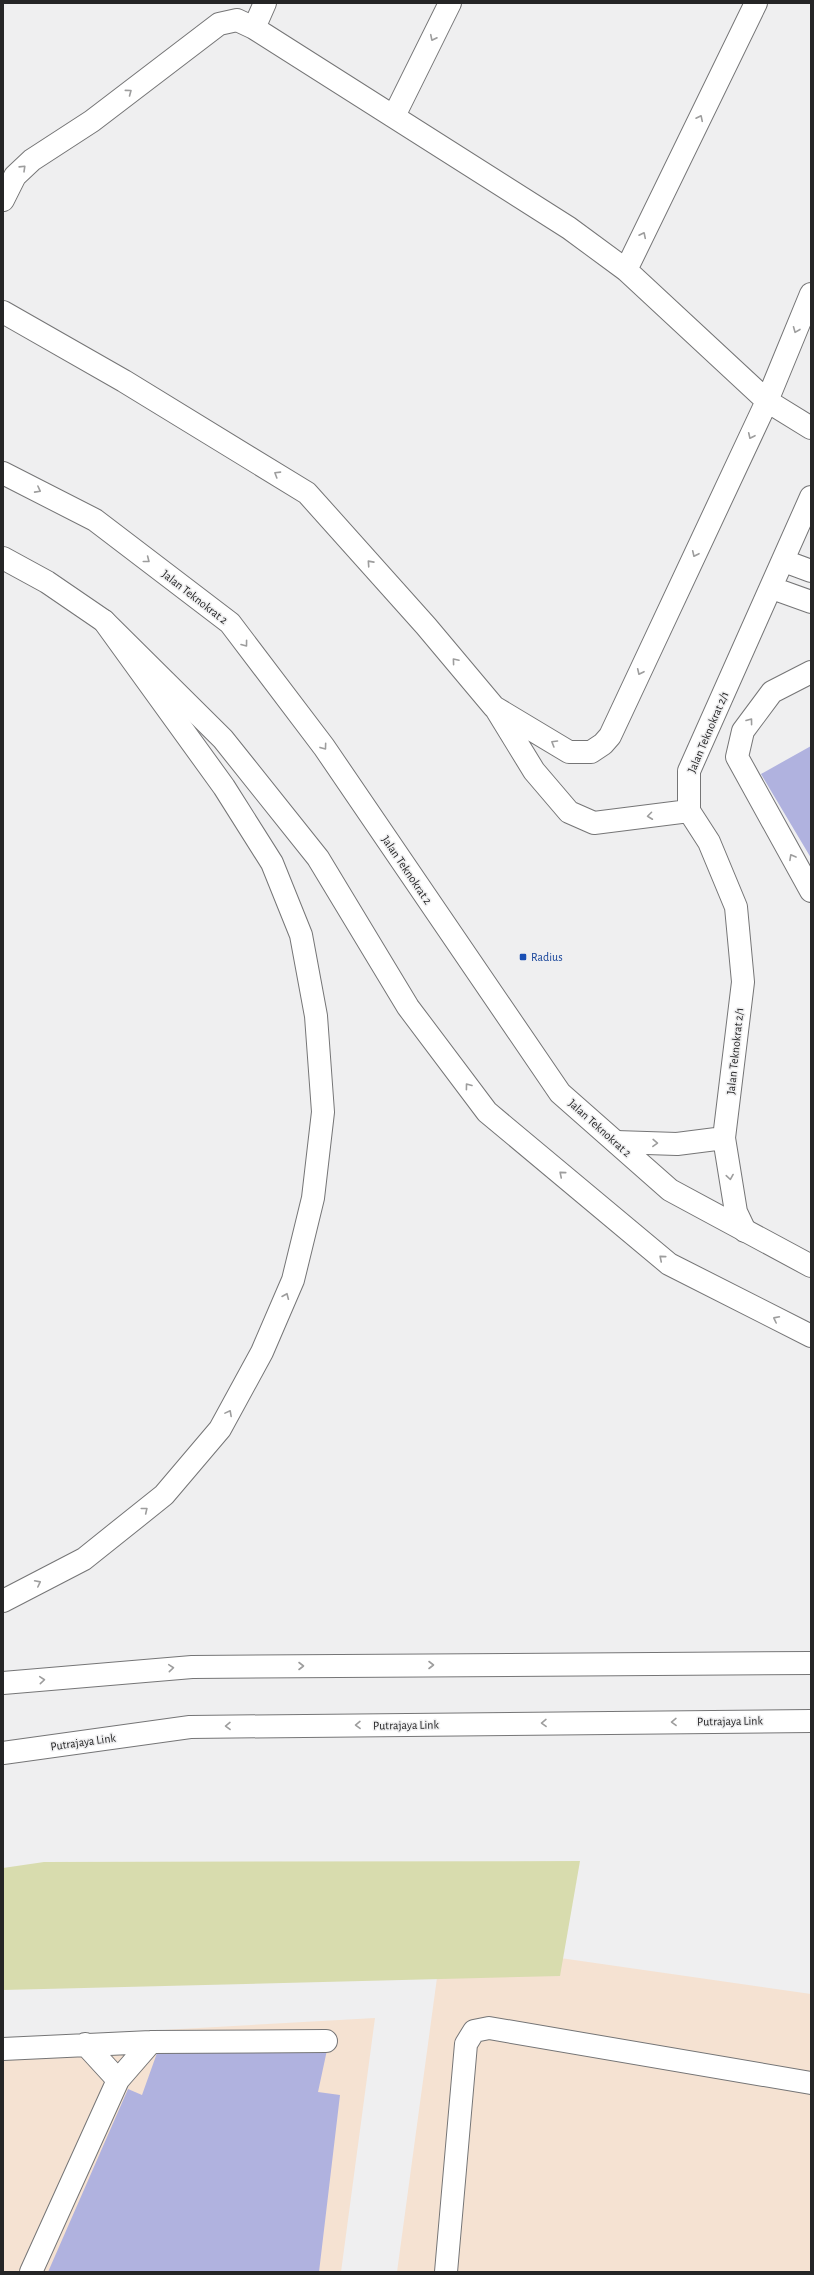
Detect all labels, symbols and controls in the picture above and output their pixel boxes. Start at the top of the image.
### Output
one-way arrow [430,34,438,41]
one-way arrow [125,90,132,97]
one-way arrow [695,115,703,122]
one-way arrow [18,165,26,173]
one-way arrow [638,231,646,239]
one-way arrow [793,327,801,334]
one-way arrow [748,432,756,440]
one-way arrow [274,472,281,479]
one-way arrow [34,485,41,493]
one-way arrow [692,550,700,557]
one-way arrow [143,555,150,562]
one-way arrow [368,561,375,568]
street label: Jalan Teknokrat 2 [160,568,231,627]
one-way arrow [241,639,248,646]
one-way arrow [453,659,460,666]
one-way arrow [637,667,645,675]
street label: Jalan Teknokrat 2/1 [685,689,731,775]
one-way arrow [745,719,752,726]
one-way arrow [551,740,558,748]
one-way arrow [319,743,327,750]
one-way arrow [647,811,653,820]
street label: Jalan Teknokrat 2 [380,834,435,907]
one-way arrow [790,854,797,861]
place label: Radius [531,951,563,963]
marker: Radius [518,952,528,962]
street label: Jalan Teknokrat 2/1 [724,1007,746,1095]
one-way arrow [465,1083,472,1090]
street label: Jalan Teknokrat 2 [566,1097,634,1160]
one-way arrow [652,1139,658,1148]
one-way arrow [559,1172,567,1179]
one-way arrow [725,1174,734,1180]
one-way arrow [659,1255,666,1262]
one-way arrow [281,1293,289,1300]
one-way arrow [773,1316,780,1323]
one-way arrow [224,1410,232,1417]
one-way arrow [140,1508,147,1515]
one-way arrow [33,1581,41,1588]
one-way arrow [428,1661,434,1669]
one-way arrow [298,1662,304,1670]
one-way arrow [168,1664,174,1673]
one-way arrow [39,1675,45,1684]
street label: Putrajaya Link [697,1714,764,1729]
street label: Putrajaya Link [373,1718,440,1733]
one-way arrow [671,1718,677,1726]
one-way arrow [541,1719,547,1727]
one-way arrow [355,1721,361,1729]
one-way arrow [225,1722,231,1731]
street label: Putrajaya Link [50,1731,117,1754]

